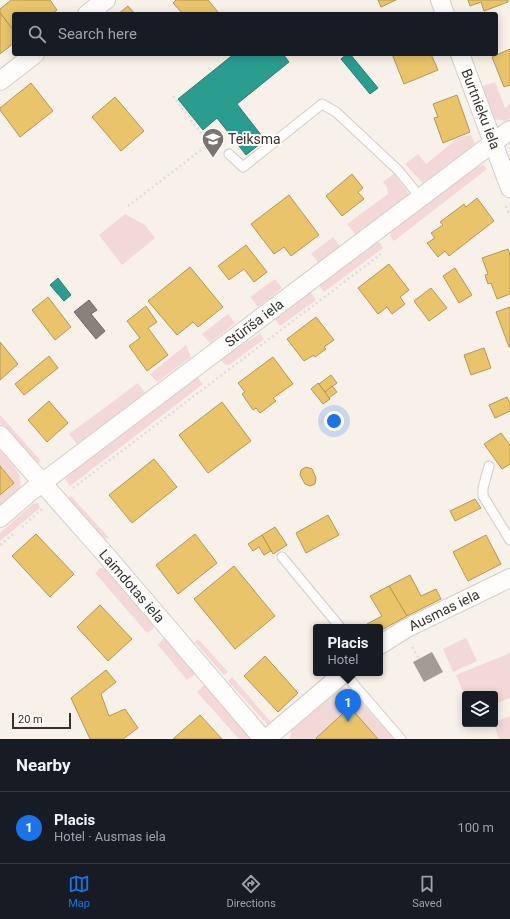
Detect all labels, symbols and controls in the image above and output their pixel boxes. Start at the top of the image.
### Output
search box [12,12,498,56]
icon: search [26,23,48,45]
text: Search here [58,25,137,43]
street label: Burtnieku iela [458,67,504,151]
school or university icon: Teiksma [200,126,226,159]
place label: Teiksma [228,131,281,147]
street label: Stūrīša iela [222,296,286,350]
your location [324,411,344,431]
street label: Laimdotas iela [96,546,168,626]
street label: Ausmas iela [406,586,482,634]
popup [313,624,383,676]
text: Placis [327,634,369,652]
text: Hotel [327,652,358,667]
pin: 1 [335,689,361,722]
map controls [462,691,498,727]
button: layers [462,691,498,727]
scale bar [12,711,71,730]
text: 20 m [18,713,43,726]
text: Nearby [16,755,71,775]
text: Placis [54,811,95,829]
text: 1 [25,820,33,835]
text: 100 m [457,820,494,835]
text: Hotel · Ausmas iela [54,829,166,844]
tab: Map [68,873,90,910]
tab: Directions [226,873,276,910]
tab: Saved [412,873,442,910]

